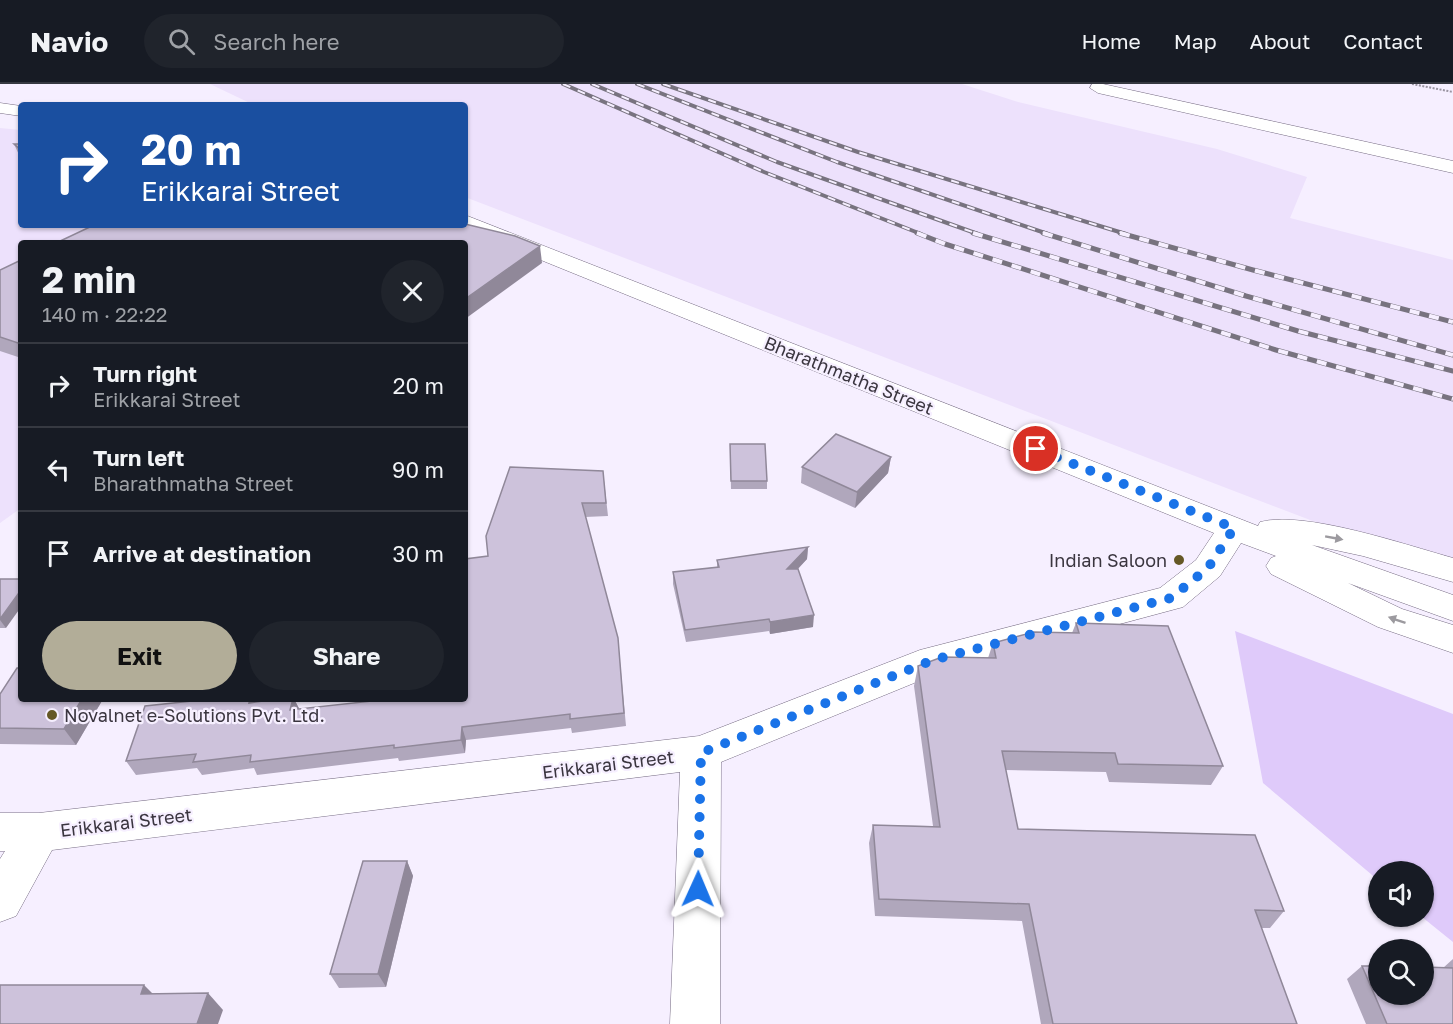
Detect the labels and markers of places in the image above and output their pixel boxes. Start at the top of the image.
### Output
pin [1010,423,1061,474]
place label: Indian Saloon [1049,549,1167,571]
marker: Indian Saloon [1172,553,1186,567]
place label: Novalnet e-Solutions Pvt. Ltd. [64,704,325,726]
marker: Novalnet e-Solutions Pvt. Ltd. [45,708,59,722]

